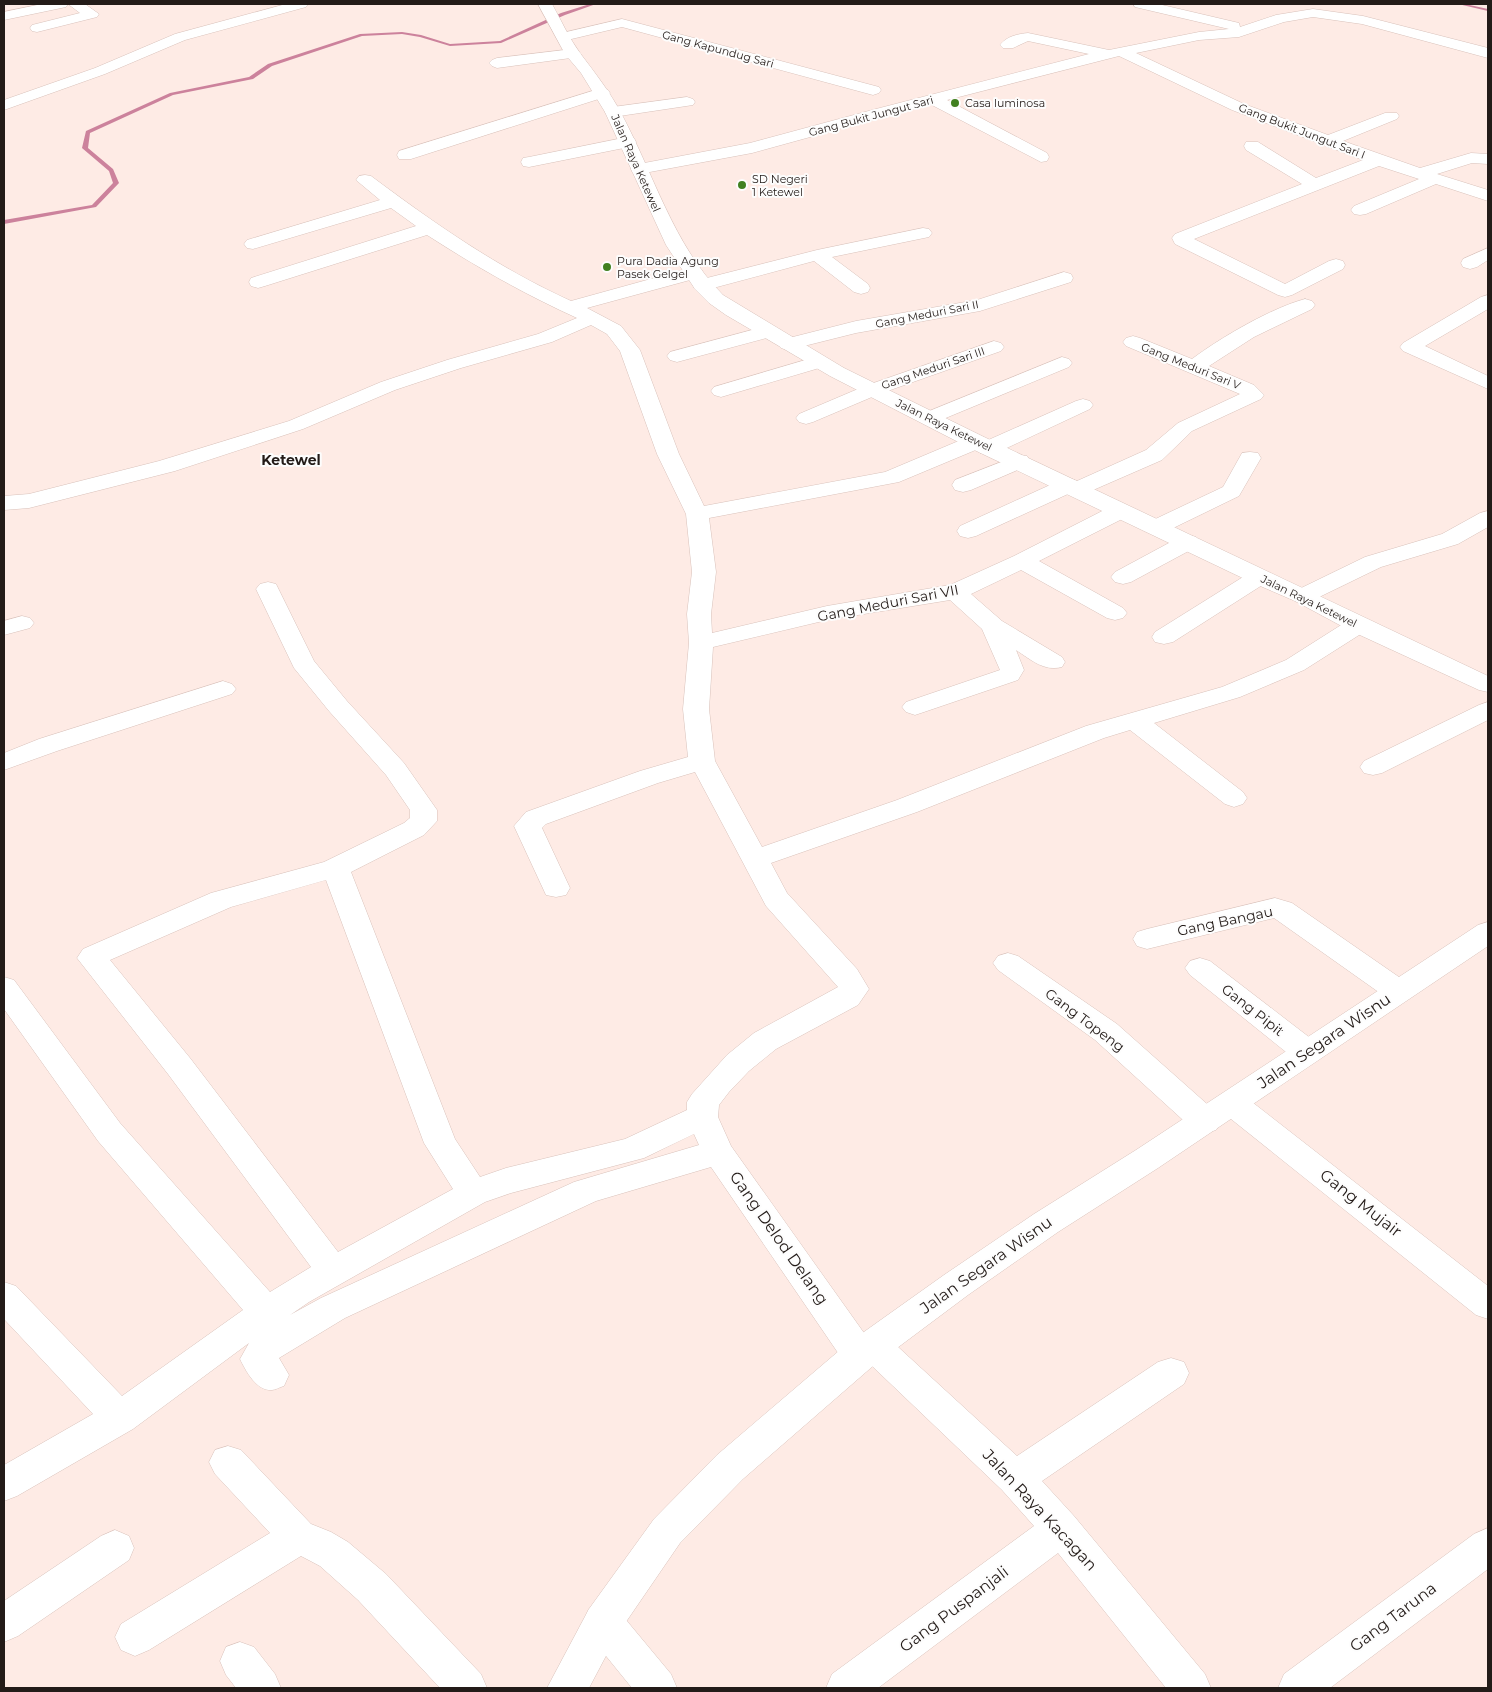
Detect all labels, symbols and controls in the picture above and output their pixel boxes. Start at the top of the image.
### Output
street label: Gang Kapundug Sari [661,27,775,71]
street label: Gang Bukit Jungut Sari [807,93,935,139]
place label: Casa luminosa [965,96,1045,110]
marker: Casa luminosa [949,97,961,109]
street label: Gang Bukit Jungut Sari I [1237,100,1367,162]
street label: Jalan Raya Ketewel [608,111,664,214]
place label: SD Negeri 1 Ketewel [752,172,808,199]
marker: SD Negeri 1 Ketewel [736,179,748,191]
place label: Pura Dadia Agung Pasek Gelgel [617,254,719,281]
marker: Pura Dadia Agung Pasek Gelgel [601,261,613,273]
street label: Gang Meduri Sari II [874,297,980,331]
street label: Gang Meduri Sari V [1139,340,1243,392]
street label: Gang Meduri Sari III [879,344,987,392]
street label: Jalan Raya Ketewel [893,395,994,454]
district label: Ketewel [261,451,321,469]
street label: Jalan Raya Ketewel [1258,571,1359,630]
street label: Gang Meduri Sari VII [816,580,960,626]
street label: Gang Bangau [1176,902,1274,940]
street label: Gang Pipit [1218,980,1288,1040]
street label: Gang Topeng [1042,984,1128,1056]
street label: Jalan Segara Wisnu [1253,989,1394,1093]
street label: Gang Mujair [1316,1165,1406,1241]
street label: Gang Delod Delang [726,1168,832,1308]
street label: Jalan Segara Wisnu [916,1212,1056,1318]
street label: Jalan Raya Kacagan [978,1445,1101,1575]
street label: Gang Puspanjali [896,1562,1012,1656]
street label: Gang Taruna [1346,1578,1440,1656]

